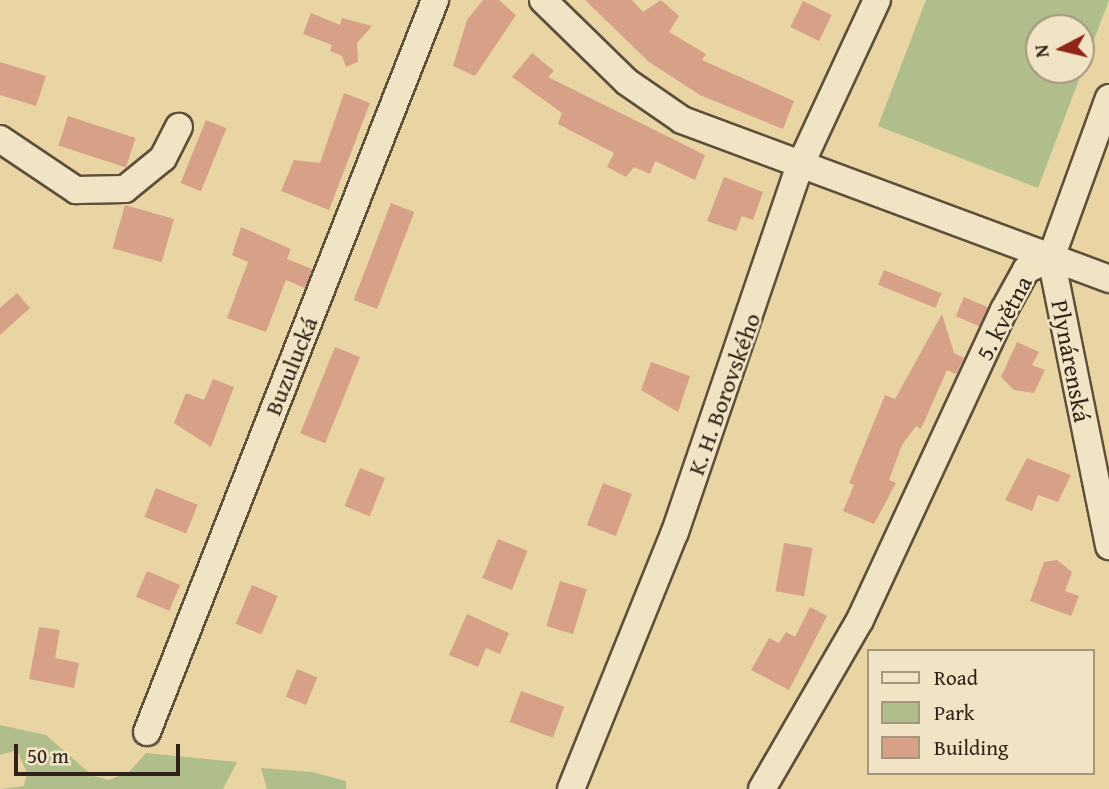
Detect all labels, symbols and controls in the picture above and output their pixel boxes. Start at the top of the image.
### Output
north arrow [1025,14,1095,84]
text: N [1026,43,1056,59]
street label: 5. května [970,271,1038,365]
street label: Plynárenská [1045,298,1097,424]
street label: K. H. Borovského [681,309,767,479]
street label: Buzulucká [258,313,324,419]
legend [867,649,1095,775]
text: Road [934,662,978,693]
text: Park [934,697,975,728]
scale bar [18,730,184,774]
text: Building [934,732,1008,763]
text: 50 m [27,740,69,771]

